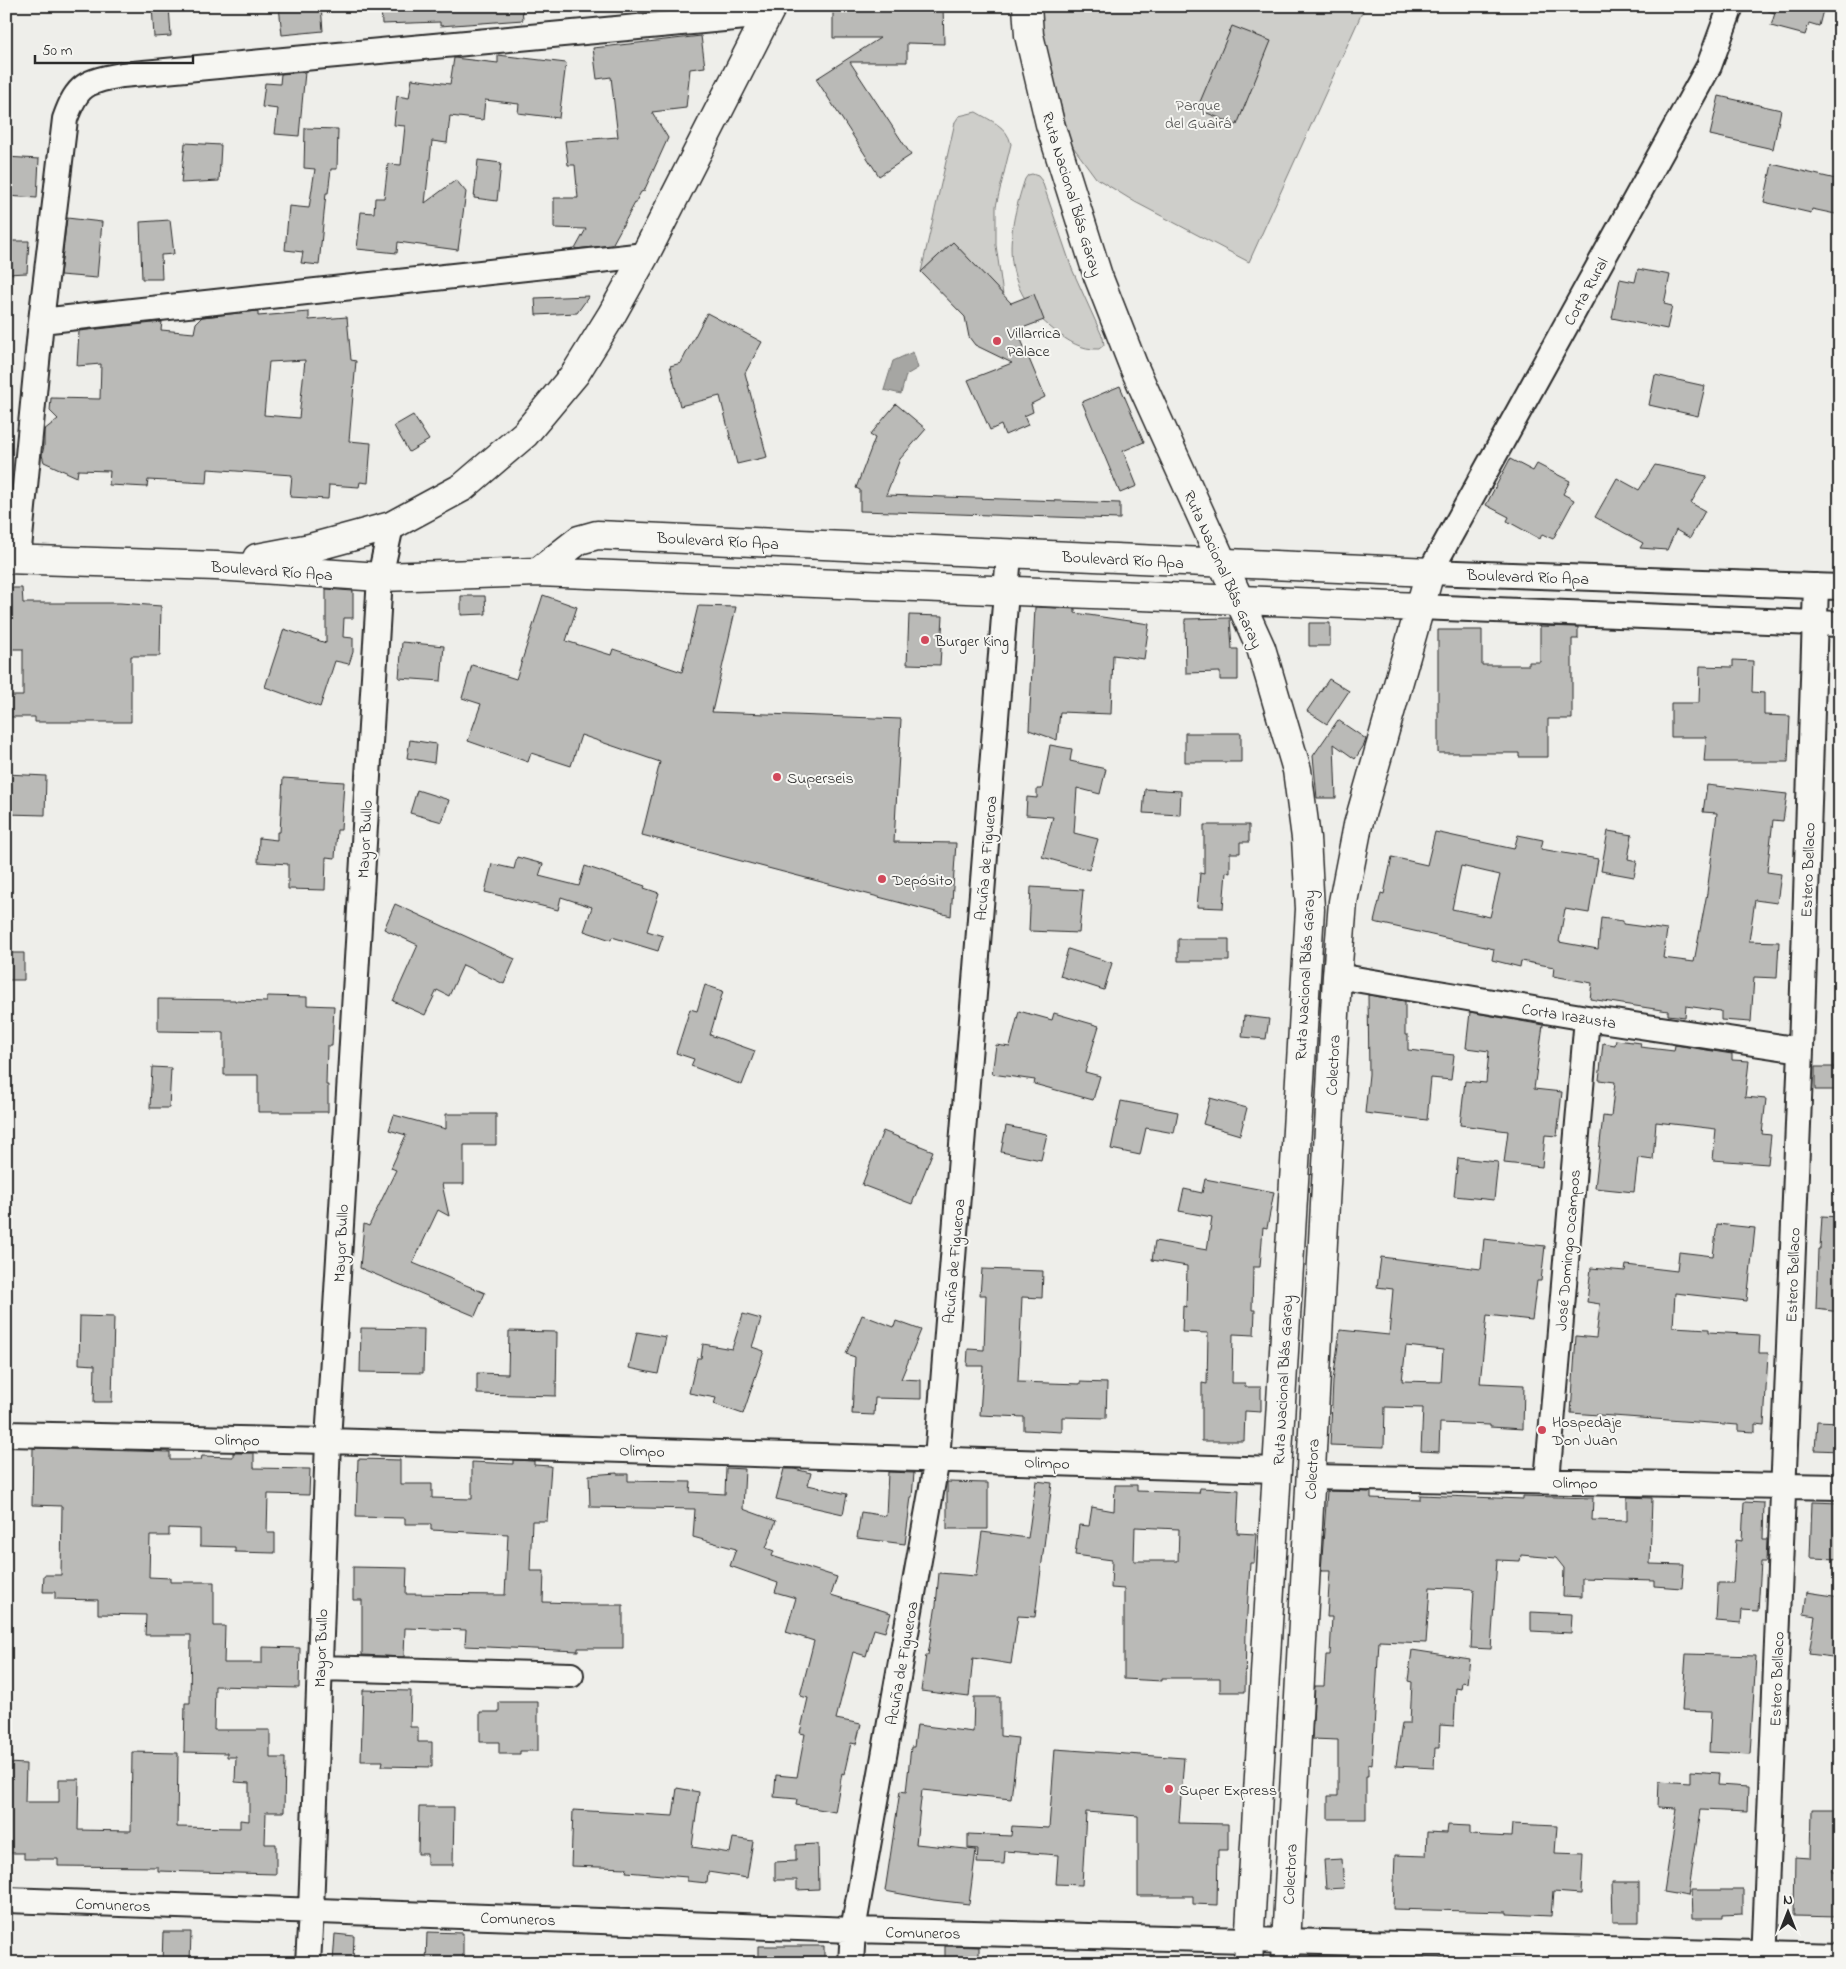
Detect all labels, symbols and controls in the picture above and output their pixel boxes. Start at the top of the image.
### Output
scale bar [35,32,192,64]
text: 50 m [42,40,73,62]
park label: Parque del Guairá [1165,94,1231,136]
street label: Ruta Nacional Blás Garay [1035,109,1108,280]
street label: Corta Rural [1558,253,1615,330]
place label: Villarrica Palace [1006,322,1061,364]
marker: Villarrica Palace [991,335,1003,347]
street label: Ruta Nacional Blás Garay [1176,487,1268,653]
street label: Boulevard Río Apa [655,527,779,557]
street label: Boulevard Río Apa [1060,546,1184,576]
street label: Boulevard Río Apa [209,556,334,588]
street label: Boulevard Río Apa [1466,564,1589,592]
place label: Burger King [934,630,1009,654]
marker: Burger King [919,634,931,646]
place label: Superseis [787,767,854,791]
marker: Superseis [771,771,783,783]
street label: Acuña de Figueroa [970,795,1004,922]
street label: Mayor Bullo [352,799,380,879]
street label: Estero Bellaco [1795,822,1823,918]
place label: Depósito [891,869,953,893]
marker: Depósito [876,873,888,885]
street label: Ruta Nacional Blás Garay [1290,889,1322,1061]
street label: Corta Irazusta [1520,998,1618,1036]
street label: Colectora [1320,1034,1348,1096]
street label: José Domingo Ocampos [1550,1168,1588,1332]
street label: Acuña de Figueroa [938,1198,972,1325]
street label: Mayor Bullo [328,1203,356,1283]
street label: Estero Bellaco [1780,1227,1808,1323]
street label: Ruta Nacional Blás Garay [1268,1294,1300,1466]
place label: Hospedaje Don Juan [1551,1411,1622,1453]
marker: Hospedaje Don Juan [1536,1424,1548,1436]
street label: Olimpo [214,1429,260,1453]
street label: Colectora [1299,1438,1327,1500]
street label: Olimpo [619,1439,665,1465]
street label: Olimpo [1024,1451,1070,1477]
street label: Olimpo [1552,1472,1598,1496]
street label: Acuña de Figueroa [880,1600,926,1727]
street label: Mayor Bullo [309,1608,335,1688]
street label: Estero Bellaco [1764,1631,1792,1727]
place label: Super Express [1179,1779,1277,1803]
marker: Super Express [1163,1783,1175,1795]
street label: Colectora [1277,1843,1305,1905]
north arrow [1764,1886,1814,1936]
text: N [1783,1890,1793,1911]
street label: Comuneros [75,1893,151,1919]
street label: Comuneros [480,1907,556,1933]
street label: Comuneros [885,1921,961,1947]

